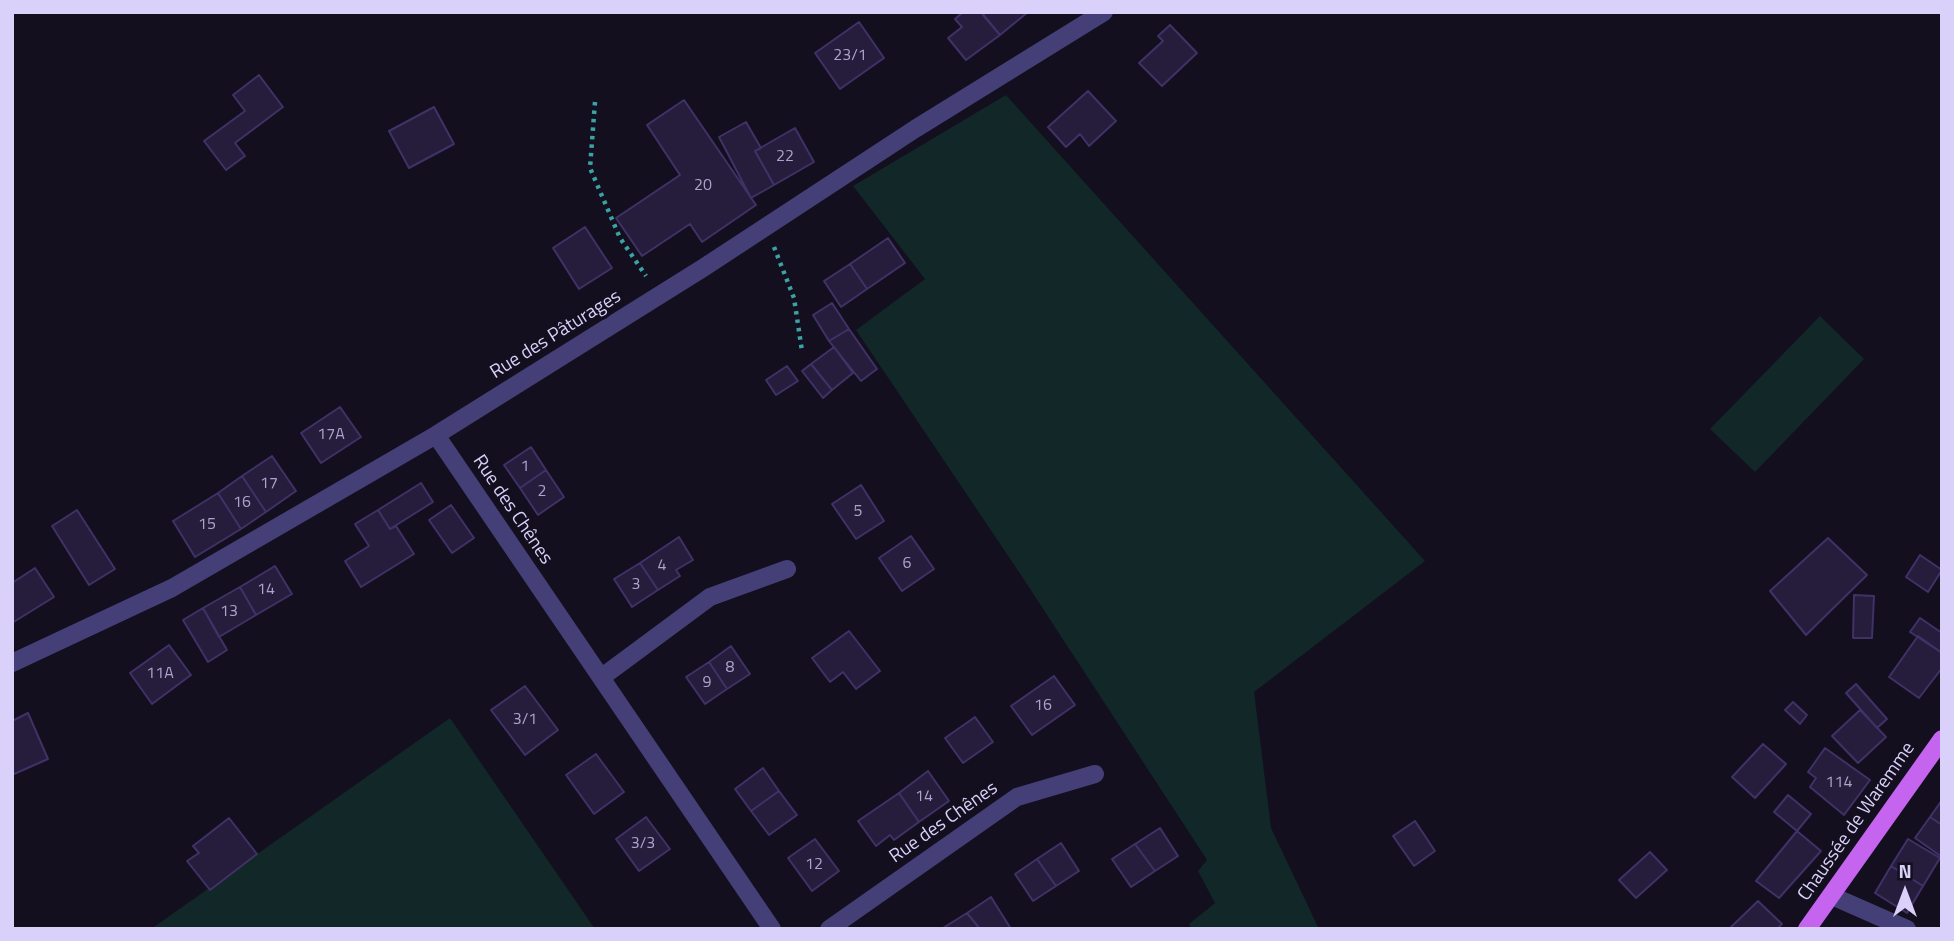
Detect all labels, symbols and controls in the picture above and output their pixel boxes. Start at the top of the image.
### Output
house number: 23/1 [833,46,867,66]
house number: 22 [776,147,794,167]
house number: 20 [694,176,712,196]
street label: Rue des Pâturages [486,286,626,384]
house number: 17A [317,425,345,445]
street label: Rue des Chênes [467,451,557,569]
house number: 1 [521,457,529,477]
house number: 17 [260,474,278,494]
house number: 2 [538,482,546,502]
house number: 16 [233,493,251,513]
house number: 5 [854,502,862,522]
house number: 15 [198,515,216,535]
house number: 6 [903,554,911,574]
house number: 4 [658,556,666,576]
house number: 3 [632,575,640,595]
house number: 14 [257,580,275,600]
house number: 13 [220,602,238,622]
house number: 8 [726,658,734,678]
house number: 11A [146,664,174,684]
house number: 9 [703,673,711,693]
house number: 16 [1034,696,1052,716]
house number: 3/1 [513,710,537,730]
street label: Chaussée de Waremme [1794,738,1920,906]
house number: 114 [1826,773,1852,793]
street label: Rue des Chênes [885,777,1003,869]
house number: 14 [915,787,933,807]
house number: 3/3 [631,834,655,854]
house number: 12 [805,855,823,875]
text: N [1898,856,1912,885]
north arrow [1870,857,1940,927]

